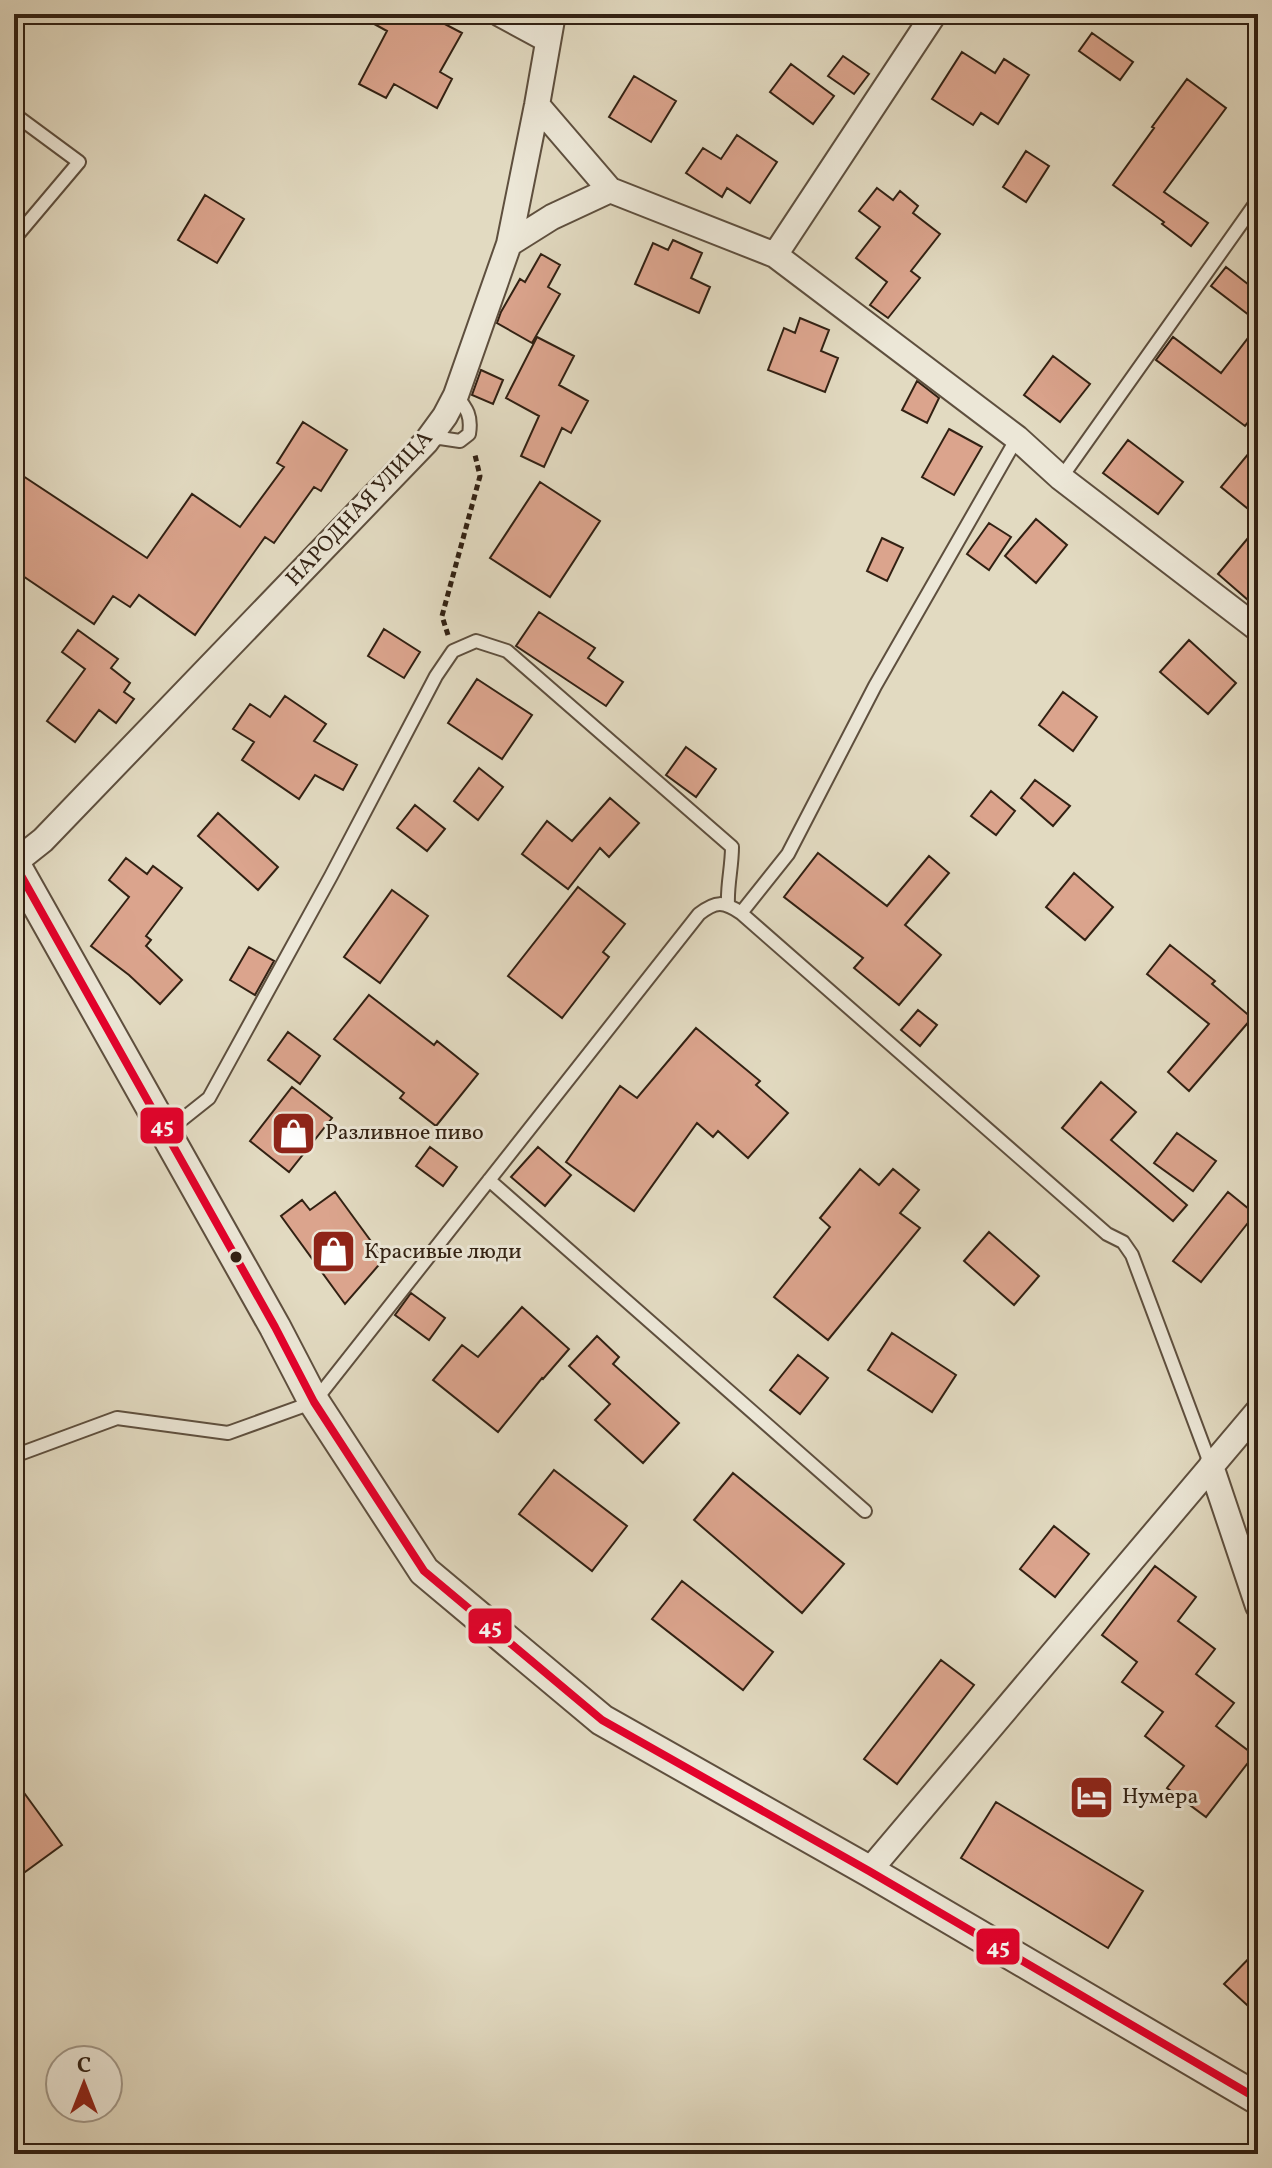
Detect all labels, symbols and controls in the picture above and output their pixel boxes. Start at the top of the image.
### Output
street label: НАРОДНАЯ УЛИЦА [279,424,441,594]
line badge: 45 [139,1106,185,1145]
shop icon: Разливное пиво [270,1109,318,1157]
text: 45 [150,1112,174,1143]
place label: Разливное пиво [325,1118,484,1149]
shop icon: Красивые люди [309,1228,357,1276]
place label: Красивые люди [364,1237,522,1268]
unlabelled marker [228,1249,244,1265]
line badge: 45 [467,1607,513,1645]
text: 45 [478,1613,502,1644]
hotel icon: Нумера [1067,1773,1115,1821]
place label: Нумера [1122,1782,1198,1813]
line badge: 45 [975,1927,1021,1966]
text: 45 [986,1933,1010,1964]
north arrow [44,2044,124,2124]
text: С [77,2051,91,2082]

